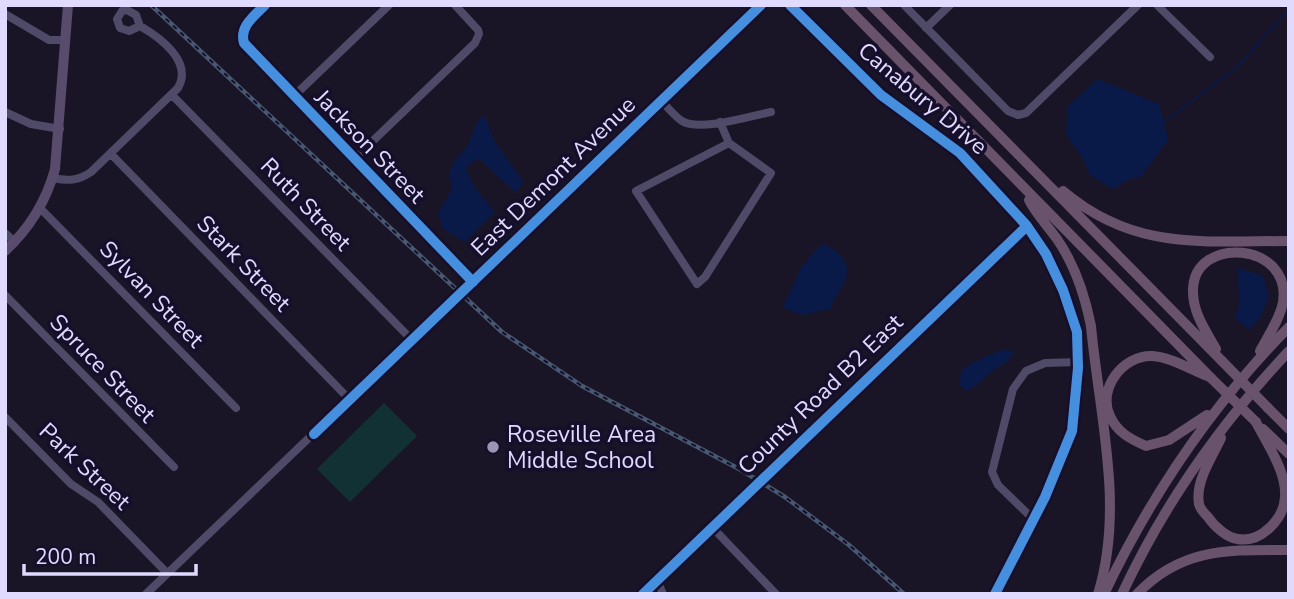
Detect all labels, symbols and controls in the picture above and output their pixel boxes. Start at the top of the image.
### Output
street label: Canabury Drive [851,35,994,162]
street label: Jackson Street [307,82,433,211]
street label: East Demont Avenue [464,90,642,263]
street label: Ruth Street [253,151,358,258]
street label: Stark Street [190,208,298,319]
street label: Sylvan Street [93,234,211,355]
street label: Spruce Street [43,307,163,430]
street label: County Road B2 East [731,307,910,481]
street label: Park Street [32,416,138,517]
place label: Roseville Area Middle School [507,419,656,476]
marker: Roseville Area Middle School [485,439,501,455]
scale bar [24,532,196,576]
text: 200 m [35,543,96,571]

